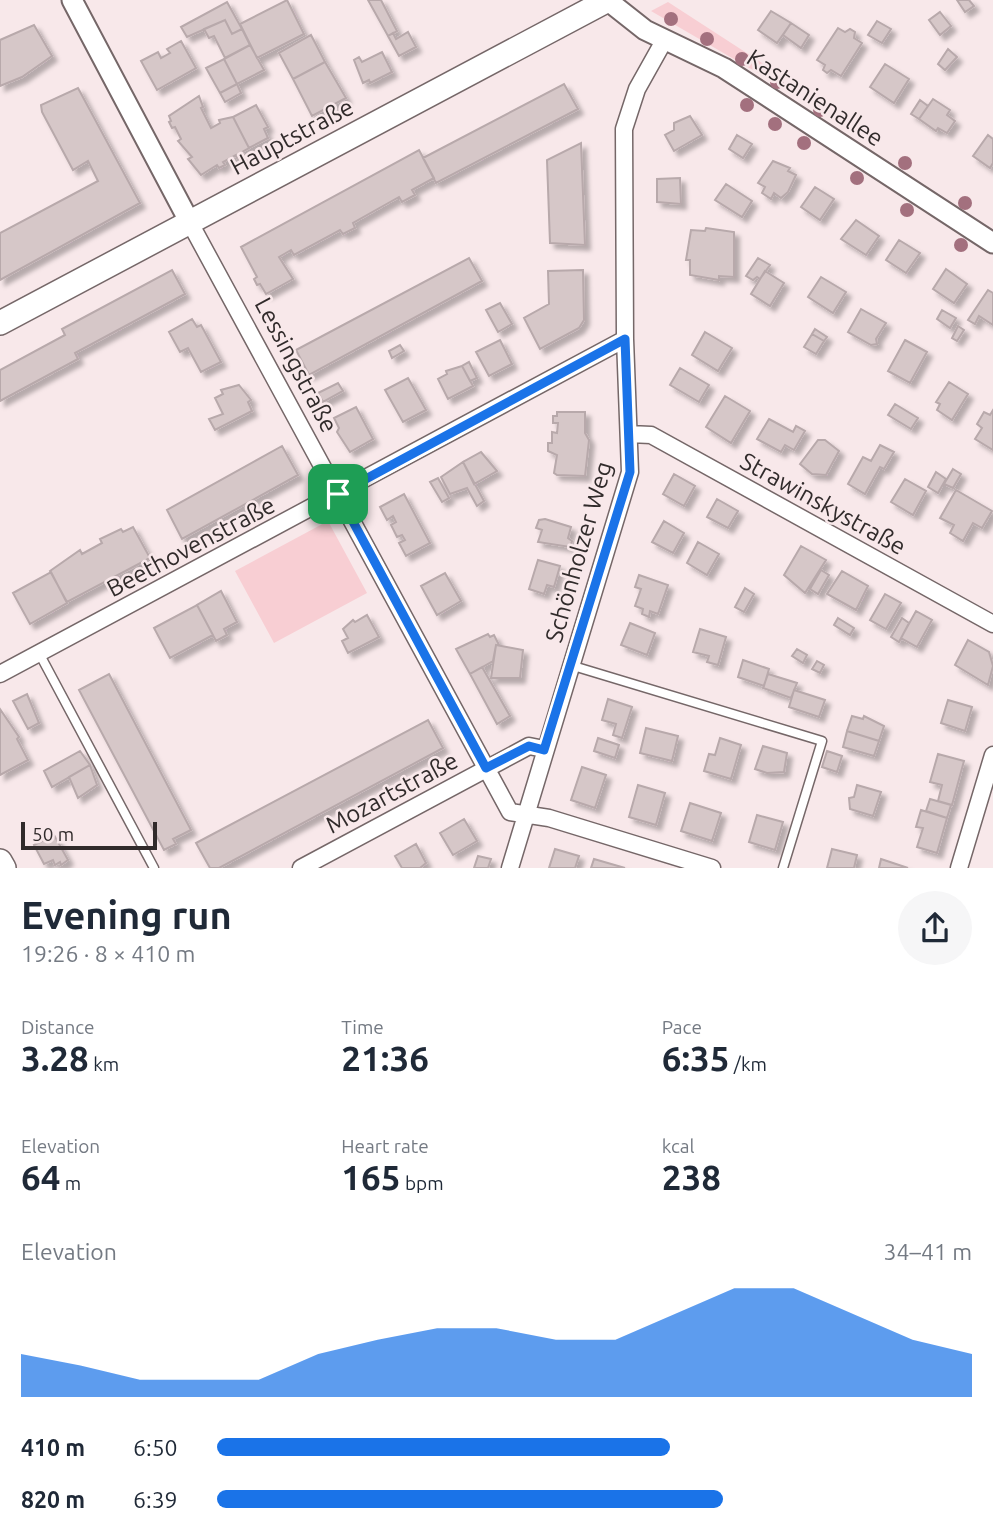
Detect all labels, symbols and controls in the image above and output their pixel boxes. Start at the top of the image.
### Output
street label: Kastanienallee [742,44,888,152]
street label: Hauptstraße [226,93,358,180]
street label: Lessingstraße [250,293,343,437]
street label: Strawinskystraße [736,447,911,560]
street label: Schönholzer Weg [540,458,617,645]
pin [308,464,368,524]
icon: arrive [319,475,357,513]
street label: Beethovenstraße [102,491,279,602]
street label: Mozartstraße [321,746,462,839]
scale bar [21,819,158,851]
text: 50 m [32,823,74,845]
button: share [898,891,972,965]
text: Evening run [21,894,232,936]
text: 19:26 · 8 × 410 m [21,941,195,966]
text: Distance [21,1016,95,1038]
text: Time [341,1016,384,1038]
text: Pace [662,1016,702,1038]
text: 3.28 [21,1038,89,1078]
text: 21:36 [341,1038,429,1078]
text: 6:35 [662,1038,730,1078]
text: km [89,1053,119,1075]
text: /km [730,1053,767,1075]
text: Elevation [21,1135,100,1157]
text: Heart rate [341,1135,429,1157]
text: kcal [662,1135,694,1157]
text: 64 [21,1157,60,1197]
text: 165 [341,1157,401,1197]
text: 238 [662,1157,721,1197]
text: m [60,1172,81,1194]
text: bpm [401,1172,444,1194]
text: Elevation [21,1239,117,1264]
text: 34–41 m [884,1239,972,1264]
text: 410 m [21,1435,85,1460]
text: 6:50 [133,1435,178,1460]
text: 820 m [21,1487,85,1512]
text: 6:39 [133,1487,178,1512]

